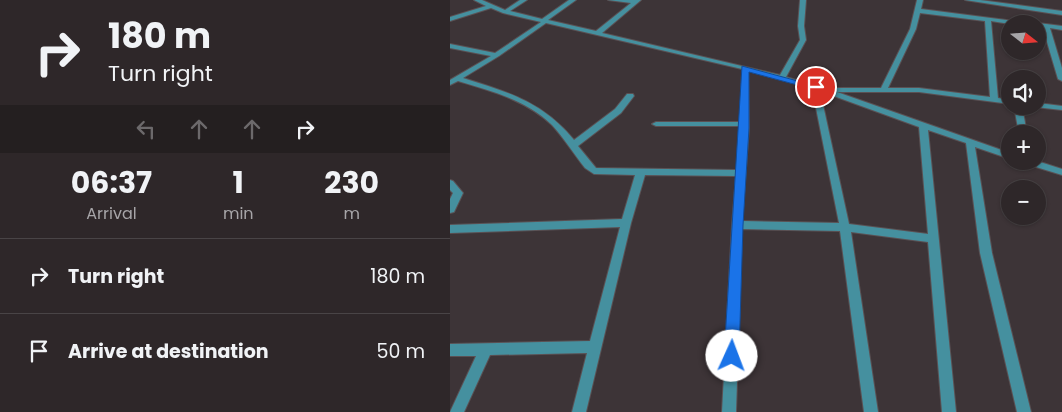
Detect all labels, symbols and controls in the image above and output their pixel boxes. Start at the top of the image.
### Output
text: 180 m [108,11,211,60]
north arrow [1001,15,1046,60]
map controls [1001,15,1046,225]
icon: right [25,20,90,85]
text: Turn right [108,58,213,89]
pin [795,66,837,108]
button: sound [1001,70,1046,115]
icon: arrive [802,73,830,101]
icon: left [132,115,160,143]
icon: ahead [185,115,213,143]
icon: ahead [238,115,266,143]
icon: right [291,115,319,143]
button: + [1001,125,1046,170]
text: 06:37 [71,161,152,204]
text: 1 [233,161,244,204]
text: 230 [324,161,379,204]
button: − [1001,180,1046,225]
text: Arrival [86,202,137,225]
text: min [223,202,254,225]
text: m [344,202,360,225]
icon: right [25,262,53,290]
text: Turn right [68,263,164,290]
text: 180 m [370,263,425,290]
position arrow [705,329,757,381]
icon: arrive [25,337,53,365]
text: Arrive at destination [68,338,269,365]
text: 50 m [376,338,425,365]

